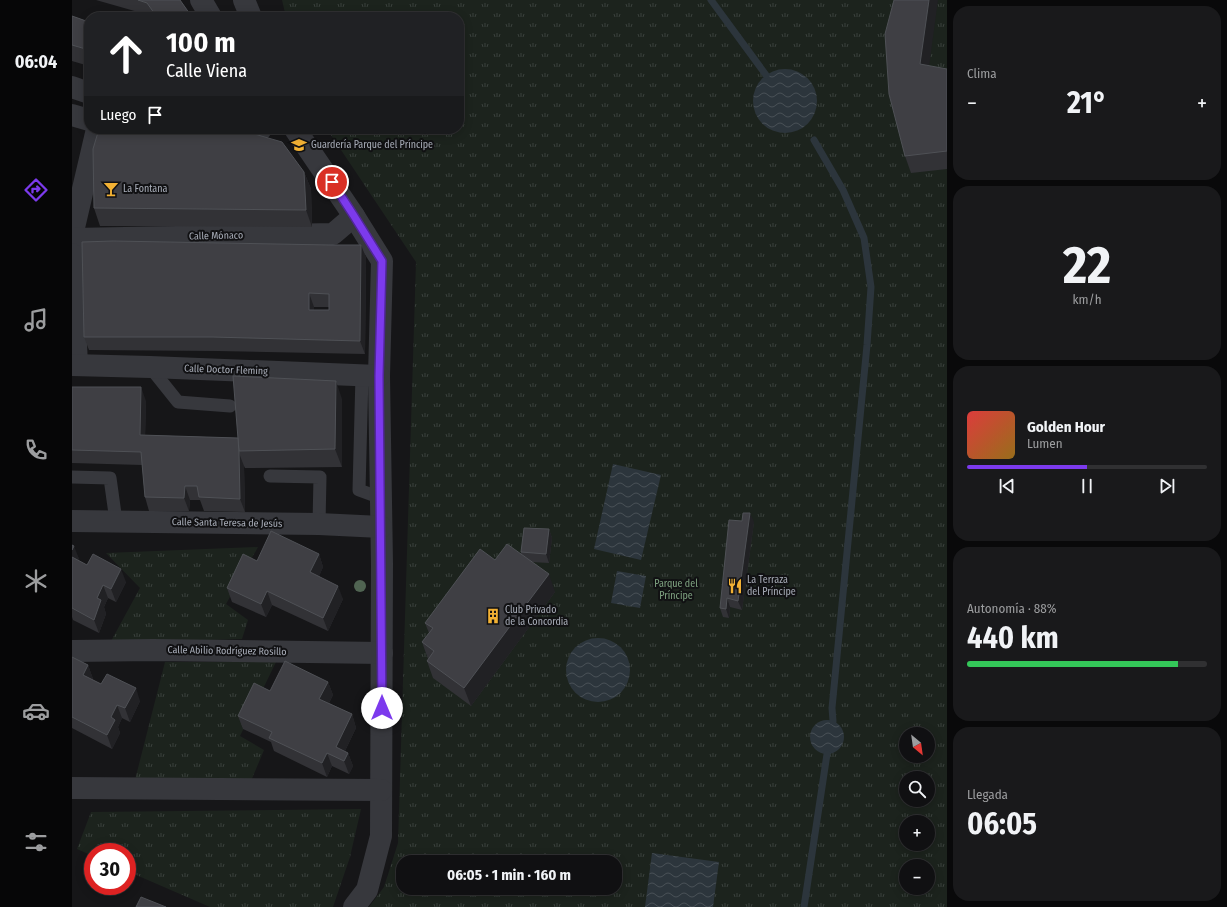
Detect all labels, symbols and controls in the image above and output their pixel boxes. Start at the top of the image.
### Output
text: 100 m [166,26,236,59]
icon: ahead [100,28,152,80]
text: 06:04 [15,51,57,73]
text: Calle Viena [166,60,247,82]
text: Clima [967,66,997,81]
text: 21° [1067,85,1107,121]
text: − [967,90,977,117]
text: + [1197,90,1207,117]
icon: arrive [144,104,166,126]
text: Luego [100,106,136,124]
school or university icon: Guardería Parque del Príncipe [290,136,308,154]
place label: Guardería Parque del Príncipe [311,138,433,151]
pin [315,165,349,199]
icon: arrive [321,171,343,193]
icon: directions [22,176,50,204]
bar icon: La Fontana [102,180,120,198]
place label: La Fontana [123,183,168,195]
street label: Calle Mónaco [189,230,243,242]
text: 22 [1063,234,1111,297]
text: km/h [1073,292,1102,307]
icon: music [22,306,50,334]
street label: Calle Doctor Fleming [184,363,268,377]
text: Golden Hour [1027,418,1105,436]
icon: phone [22,436,50,464]
text: Lumen [1027,436,1063,451]
icon: previous [996,475,1018,497]
icon: pause [1076,475,1098,497]
icon: next [1156,475,1178,497]
street label: Calle Santa Teresa de Jesús [172,515,282,530]
icon: climate [22,567,50,595]
place label: La Terraza del Príncipe [747,574,796,598]
restaurant icon: La Terraza del Príncipe [726,577,744,595]
park label: Parque del Príncipe [654,578,698,602]
text: Autonomía · 88% [967,601,1056,616]
place label: Club Privado de la Concordia [505,604,568,628]
building icon: Club Privado de la Concordia [484,607,502,625]
text: 440 km [967,620,1059,656]
street label: Calle Abilio Rodríguez Rosillo [167,643,287,658]
position arrow [361,687,403,729]
icon: car [22,697,50,725]
north arrow [899,727,935,763]
map controls [899,727,935,895]
button: search [899,771,935,807]
text: Llegada [967,787,1008,802]
text: 06:05 [967,806,1037,842]
button: + [899,815,935,851]
icon: filters [22,828,50,856]
speed limit sign: 30 [84,843,136,895]
button: − [899,859,935,895]
text: 06:05 · 1 min · 160 m [447,866,571,884]

